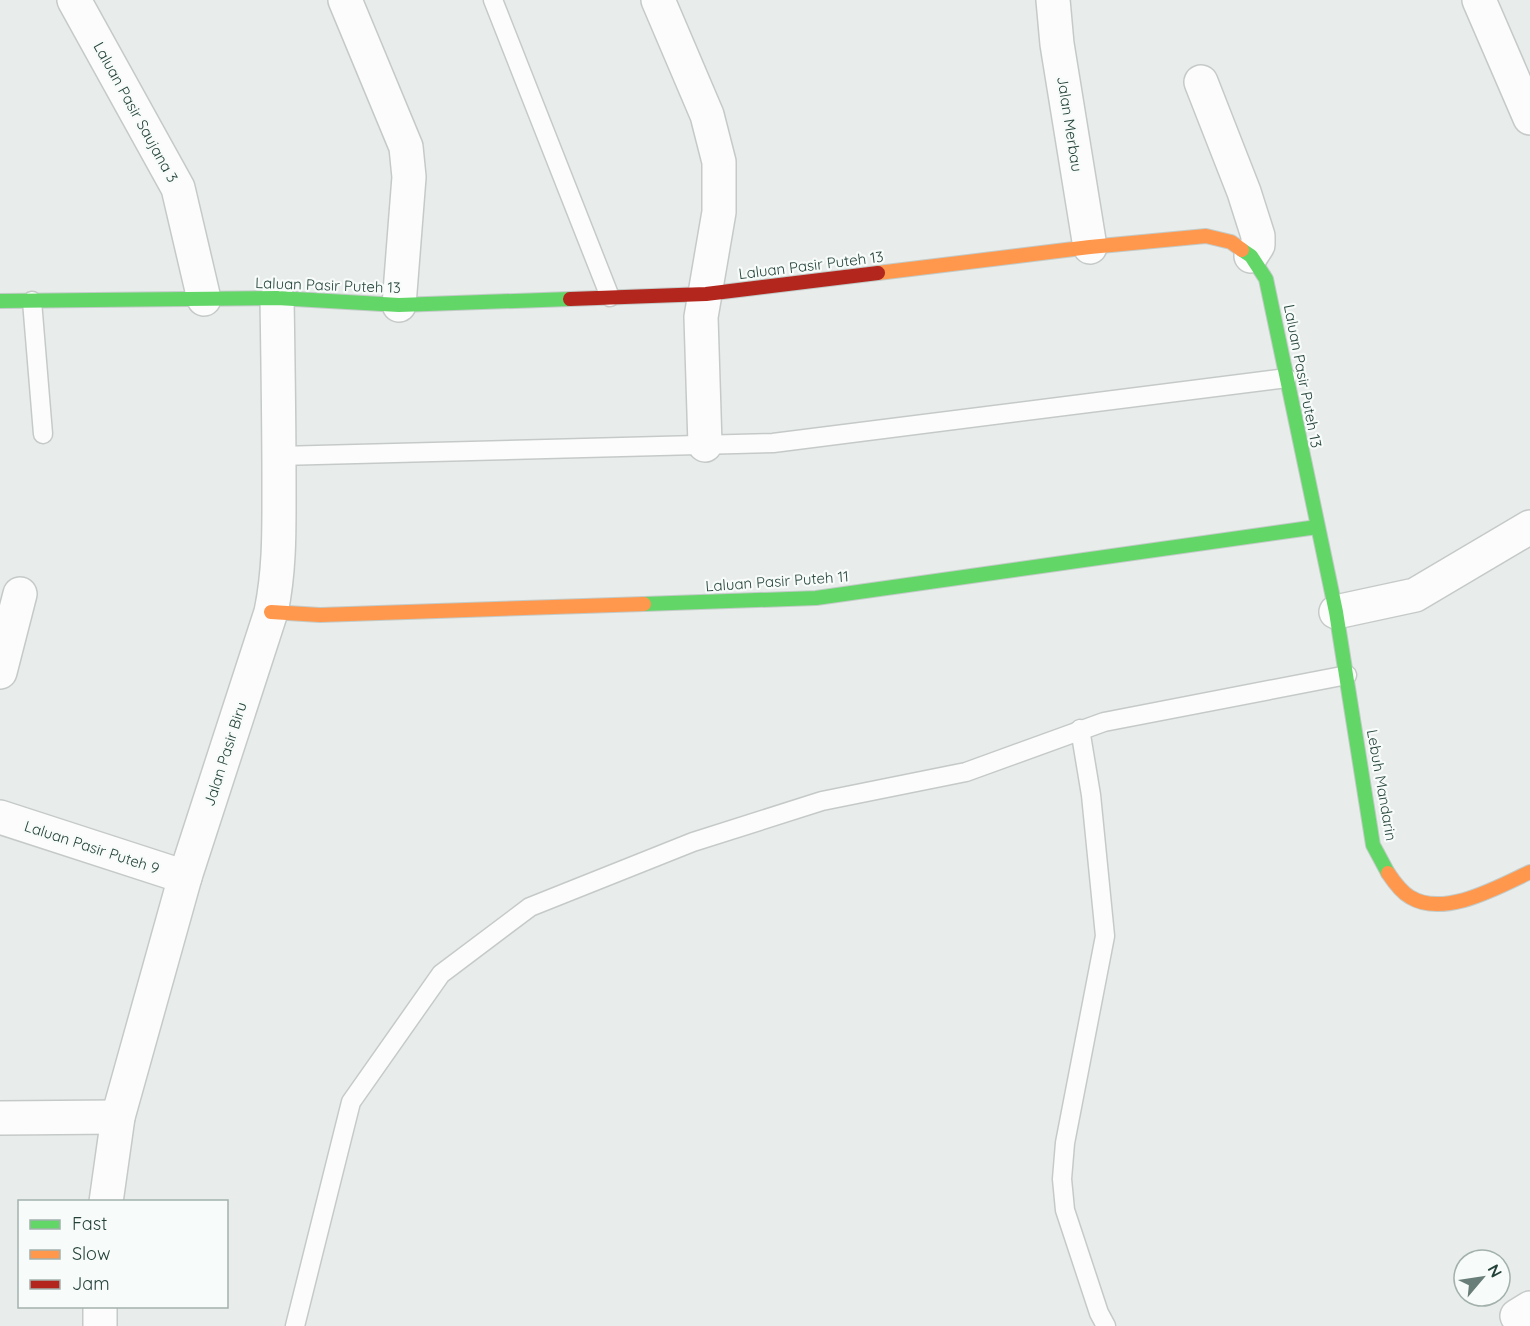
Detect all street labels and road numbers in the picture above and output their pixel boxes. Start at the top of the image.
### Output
street label: Laluan Pasir Saujana 3 [89,38,183,186]
street label: Jalan Merbau [1053,75,1087,173]
street label: Laluan Pasir Puteh 13 [737,247,885,283]
street label: Laluan Pasir Puteh 13 [255,273,401,297]
street label: Laluan Pasir Puteh 13 [1280,303,1326,450]
street label: Laluan Pasir Puteh 11 [705,567,849,595]
street label: Jalan Pasir Biru [199,700,251,808]
street label: Lebuh Mandarin [1363,728,1401,842]
street label: Laluan Pasir Puteh 9 [22,816,162,878]

